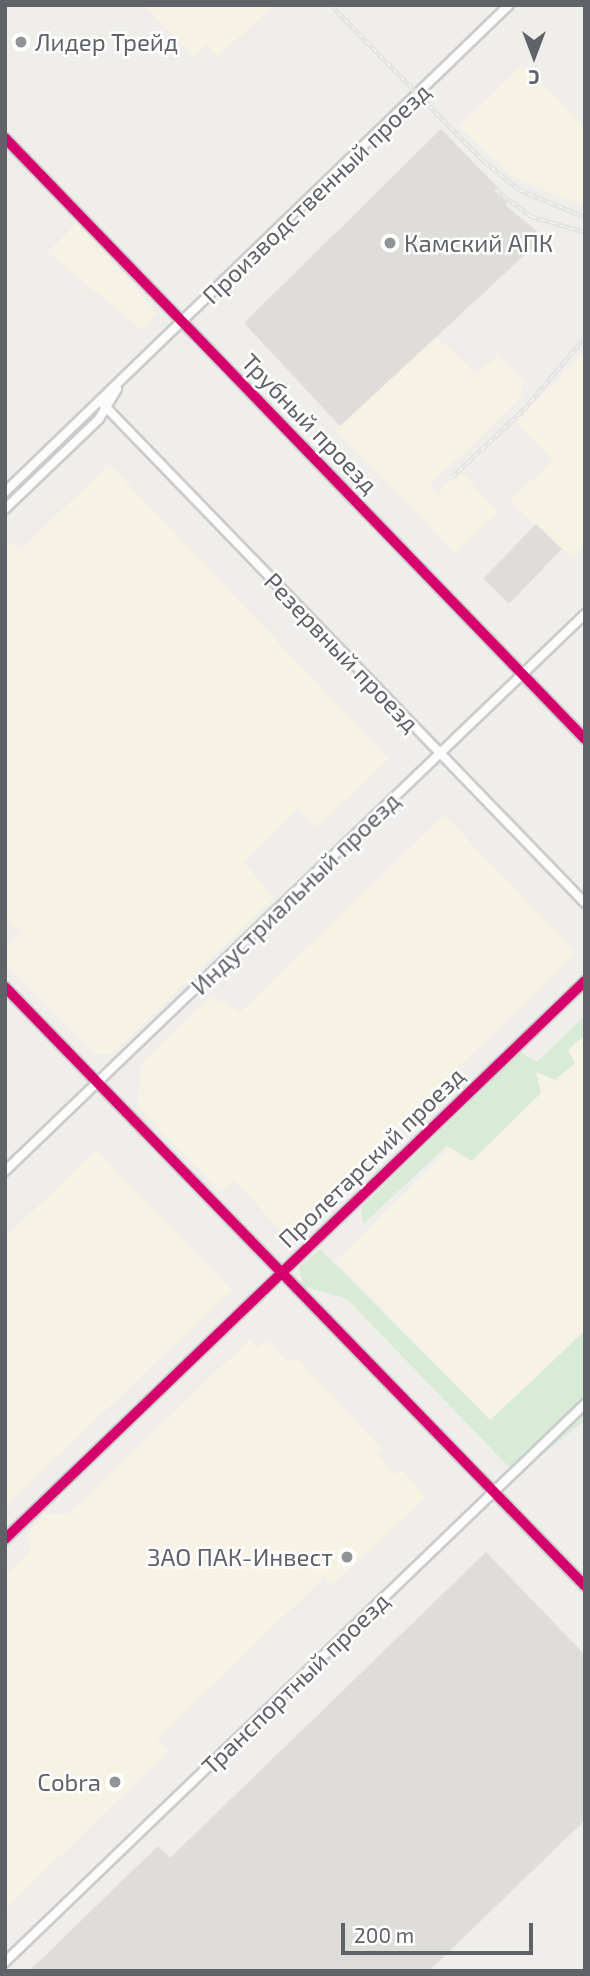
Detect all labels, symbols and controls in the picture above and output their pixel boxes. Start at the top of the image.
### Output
north arrow [499,21,569,91]
place label: Лидер Трейд [35,28,178,56]
marker: Лидер Трейд [13,34,29,50]
text: С [528,66,540,89]
street label: Производственный проезд [196,77,436,309]
place label: Камский АПК [404,229,553,257]
marker: Камский АПК [382,235,398,251]
street label: Трубный проезд [236,347,384,499]
street label: Резервный проезд [259,566,425,738]
street label: Индустриальный проезд [185,786,405,1000]
street label: Пролетарский проезд [272,1061,470,1253]
place label: ЗАО ПАК-Инвест [147,1543,333,1571]
marker: ЗАО ПАК-Инвест [339,1549,355,1565]
street label: Транспортный проезд [195,1586,395,1780]
place label: Cobra [37,1768,101,1796]
marker: Cobra [107,1774,123,1790]
scale bar [345,1910,538,1954]
text: 200 m [354,1922,414,1947]

